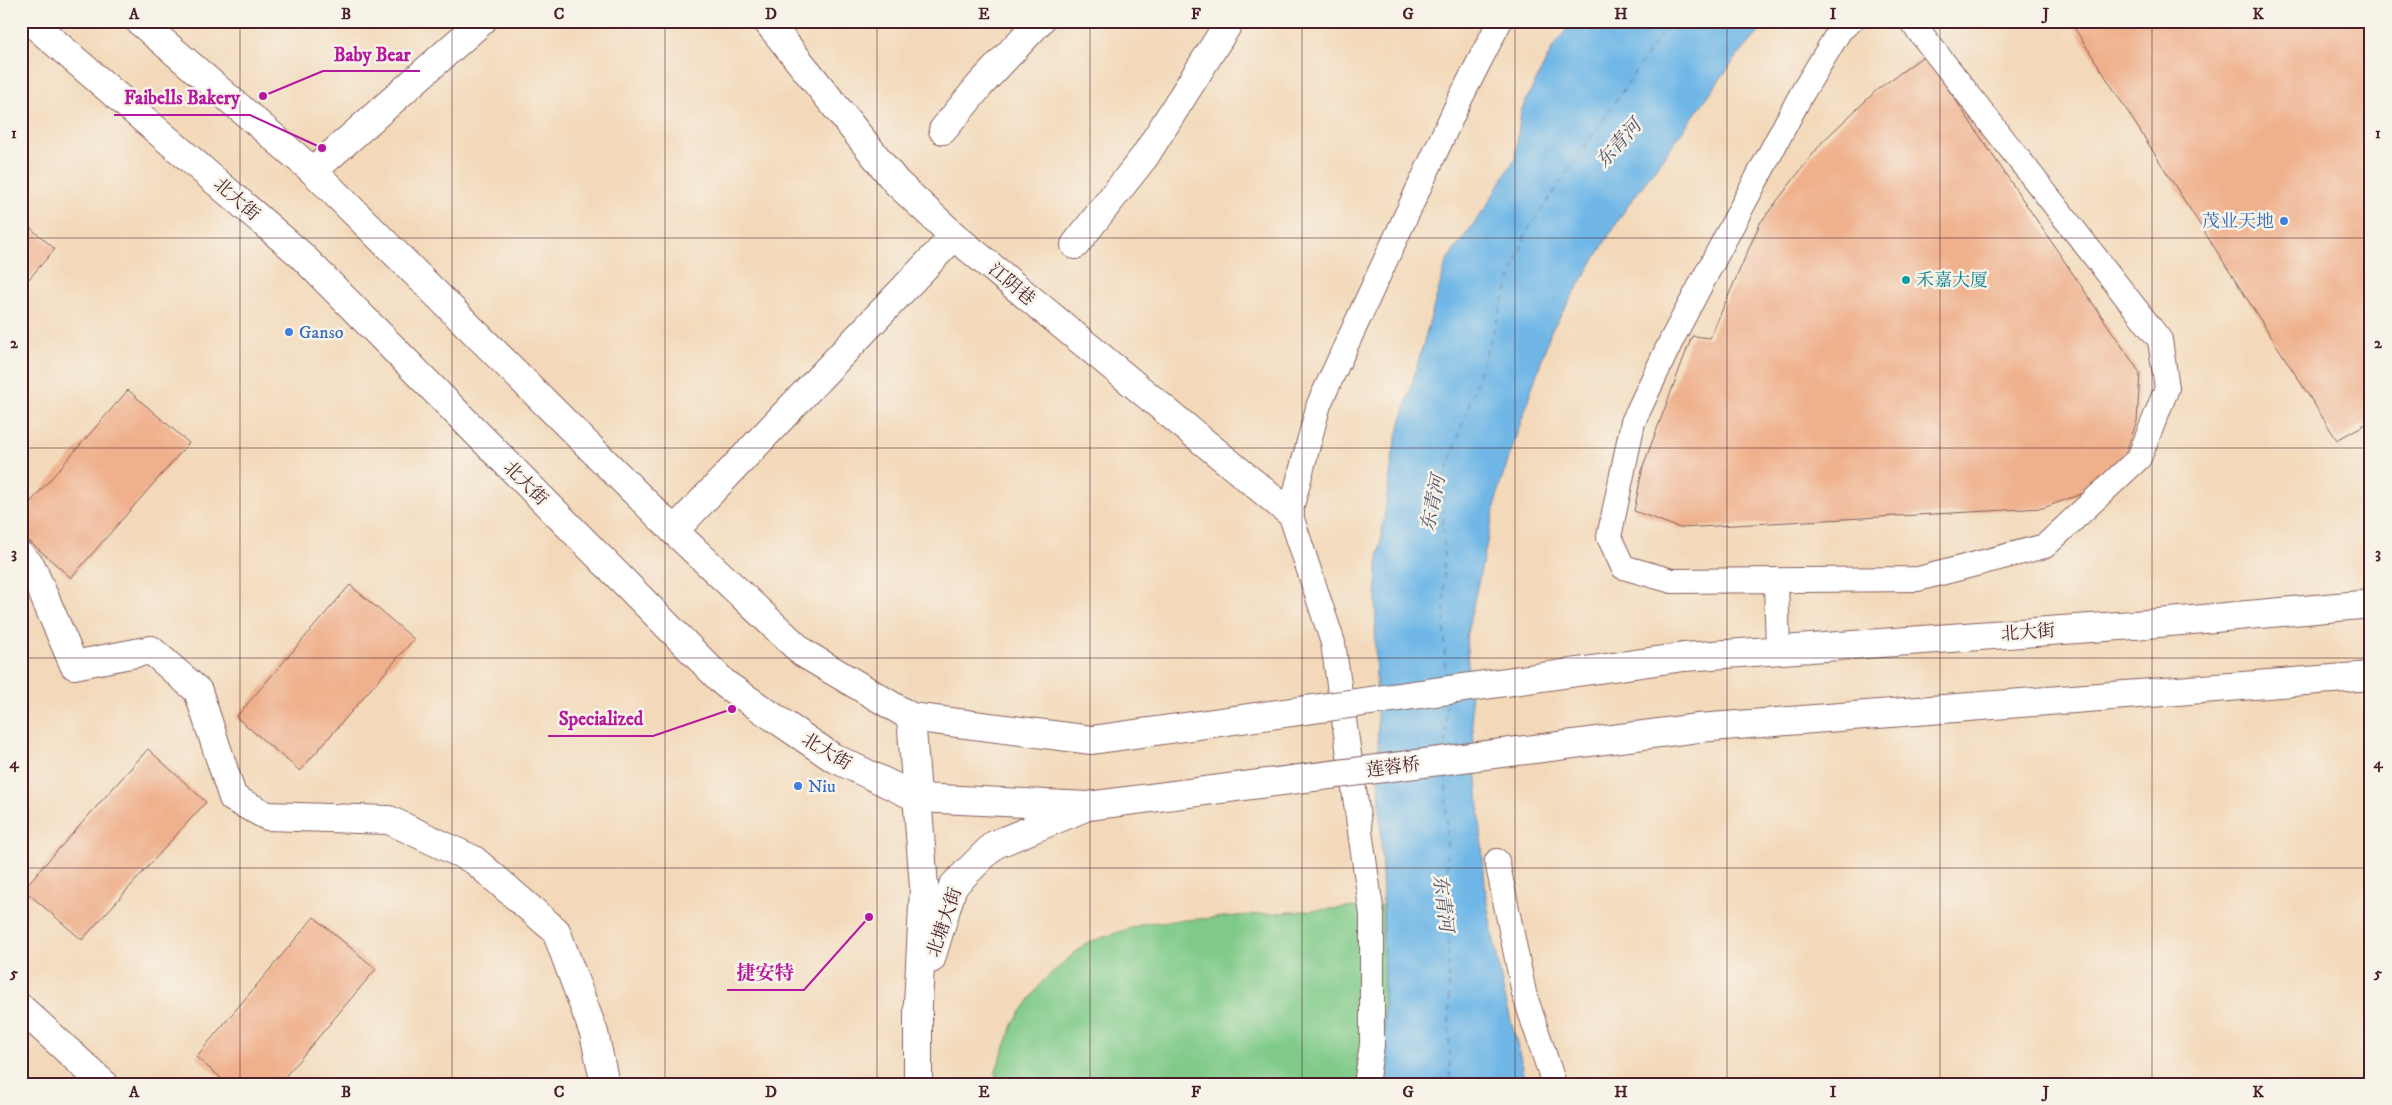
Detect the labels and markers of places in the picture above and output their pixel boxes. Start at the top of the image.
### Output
callout: Baby Bear [323,37,420,71]
callout: Faibells Bakery [114,81,250,115]
place label: 茂业天地 [2202,211,2274,233]
marker: 茂业天地 [2278,215,2290,227]
place label: 禾嘉大厦 [1916,270,1988,292]
marker: 禾嘉大厦 [1900,274,1912,286]
place label: Ganso [299,322,344,344]
marker: Ganso [283,326,295,338]
callout: Specialized [548,702,653,736]
place label: Niu [808,776,836,798]
marker: Niu [792,780,804,792]
callout: 捷安特 [727,956,804,990]

